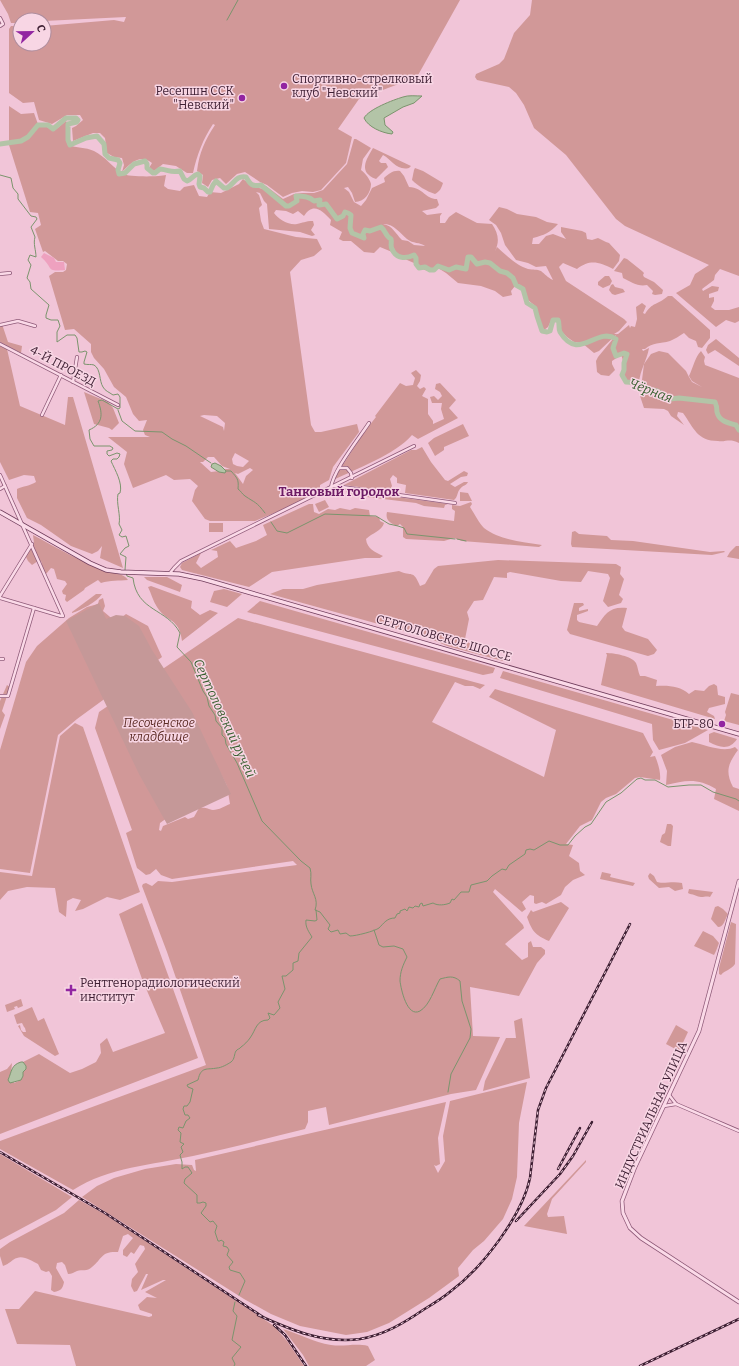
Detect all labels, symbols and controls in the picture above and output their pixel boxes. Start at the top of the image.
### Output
north arrow [12,12,52,52]
text: С [33,23,48,34]
place label: Спортивно-стрелковый клуб "Невский" [292,72,432,100]
marker: Спортивно-стрелковый клуб "Невский" [279,81,289,91]
place label: Ресепшн ССК "Невский" [155,84,234,112]
marker: Ресепшн ССК "Невский" [237,93,247,103]
street label: 4-Й ПРОЕЗД [28,342,99,389]
water label: Чёрная [627,375,675,406]
district label: Танковый городок [279,484,400,499]
street label: СЕРТОЛОВСКОЕ ШОССЕ [374,612,514,664]
water label: Сертоловский ручей [190,656,259,780]
park label: Песоченское кладбище [123,716,195,744]
place label: БТР-80 [673,717,714,731]
marker: БТР-80 [717,719,727,729]
place label: Рентгенорадиологический институт [80,976,240,1004]
marker: Рентгенорадиологический институт [65,984,77,996]
street label: ИНДУСТРИАЛЬНАЯ УЛИЦА [612,1039,690,1191]

